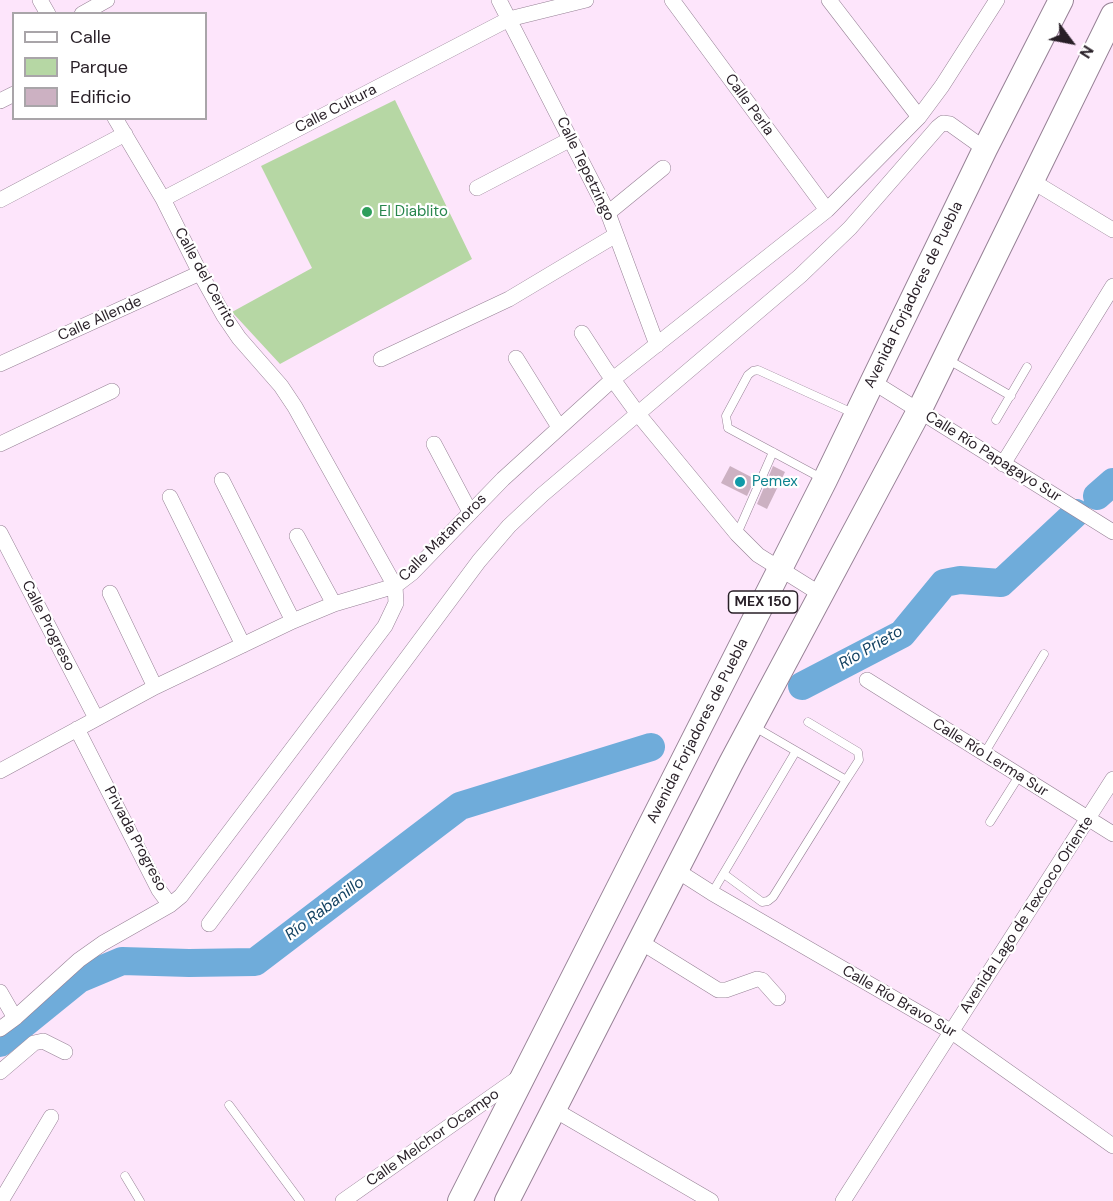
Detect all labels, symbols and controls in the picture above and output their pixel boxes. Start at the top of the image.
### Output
legend [12,12,207,120]
north arrow [1041,12,1101,72]
text: Calle [70,25,111,49]
text: N [1075,41,1099,62]
text: Parque [70,55,128,79]
street label: Calle Perla [721,71,777,139]
street label: Calle Cultura [292,81,380,137]
text: Edificio [70,85,131,109]
street label: Calle Tepetzingo [552,114,618,224]
street label: Avenida Forjadores de Puebla [861,199,967,391]
place label: El Diablito [379,203,448,221]
marker: El Diablito [360,205,374,219]
street label: Calle del Cerrito [170,225,240,331]
street label: Calle Allende [55,293,145,345]
street label: Calle Río Papagayo Sur [922,408,1064,506]
place label: Pemex [752,473,798,491]
marker: Pemex [733,475,747,489]
street label: Calle Matamoros [395,490,491,586]
street label: Calle Progreso [17,578,79,674]
road number: MEX 150 [728,591,798,613]
water label: Río Prieto [836,622,906,674]
street label: Avenida Forjadores de Puebla [643,635,753,827]
street label: Calle Río Lerma Sur [929,715,1051,801]
street label: Privada Progreso [100,783,170,895]
street label: Avenida Lago de Texcoco Oriente [956,813,1098,1017]
water label: Río Rabanillo [282,873,368,945]
street label: Calle Río Bravo Sur [839,962,959,1042]
street label: Calle Melchor Ocampo [363,1085,503,1191]

